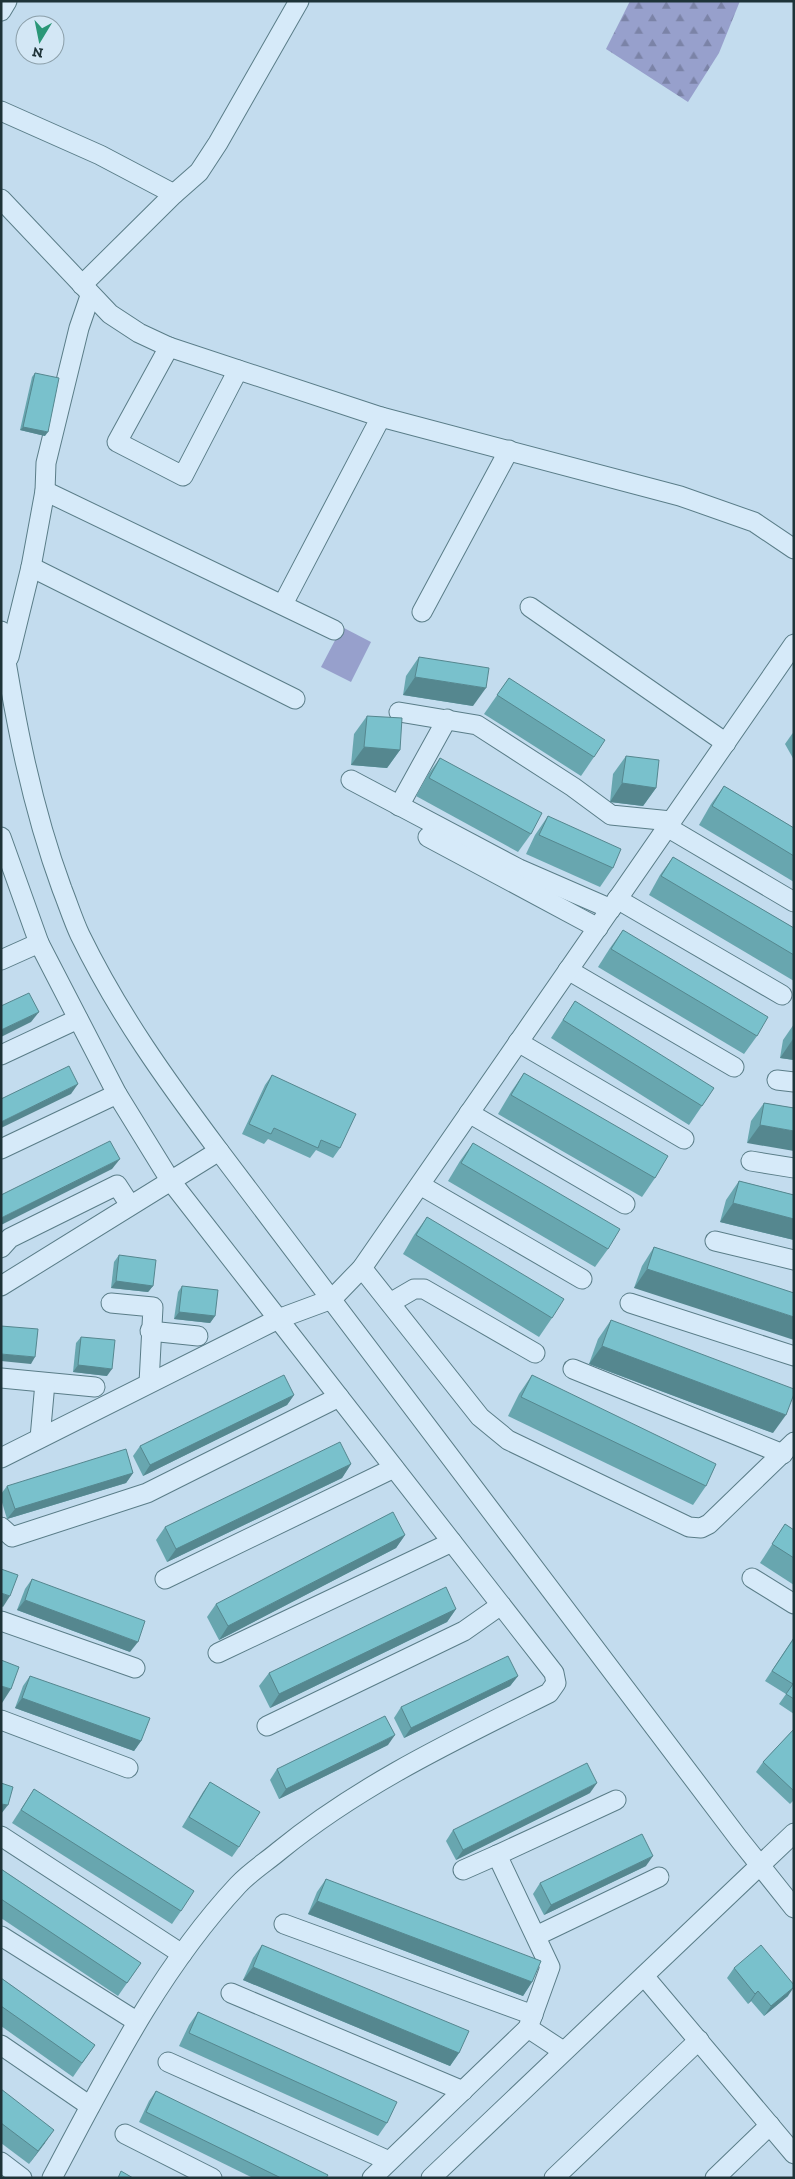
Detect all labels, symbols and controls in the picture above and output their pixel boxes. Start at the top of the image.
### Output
north arrow [15,15,65,65]
text: N [31,43,45,62]

